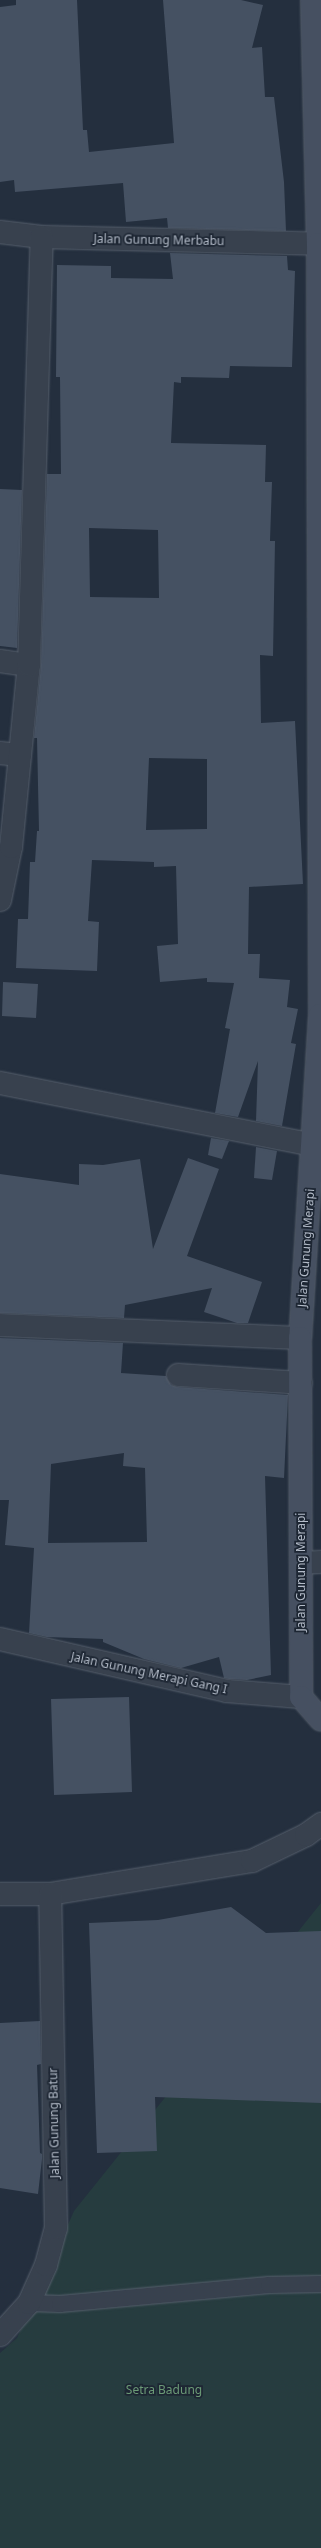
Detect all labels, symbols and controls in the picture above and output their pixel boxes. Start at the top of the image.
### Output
street label: Jalan Gunung Merbabu [93,232,225,248]
street label: Jalan Gunung Merapi [295,1188,317,1308]
street label: Jalan Gunung Merapi [294,1513,308,1631]
street label: Jalan Gunung Merapi Gang I [70,1649,228,1697]
street label: Jalan Gunung Batur [46,2068,62,2178]
park label: Setra Badung [126,2383,202,2397]

